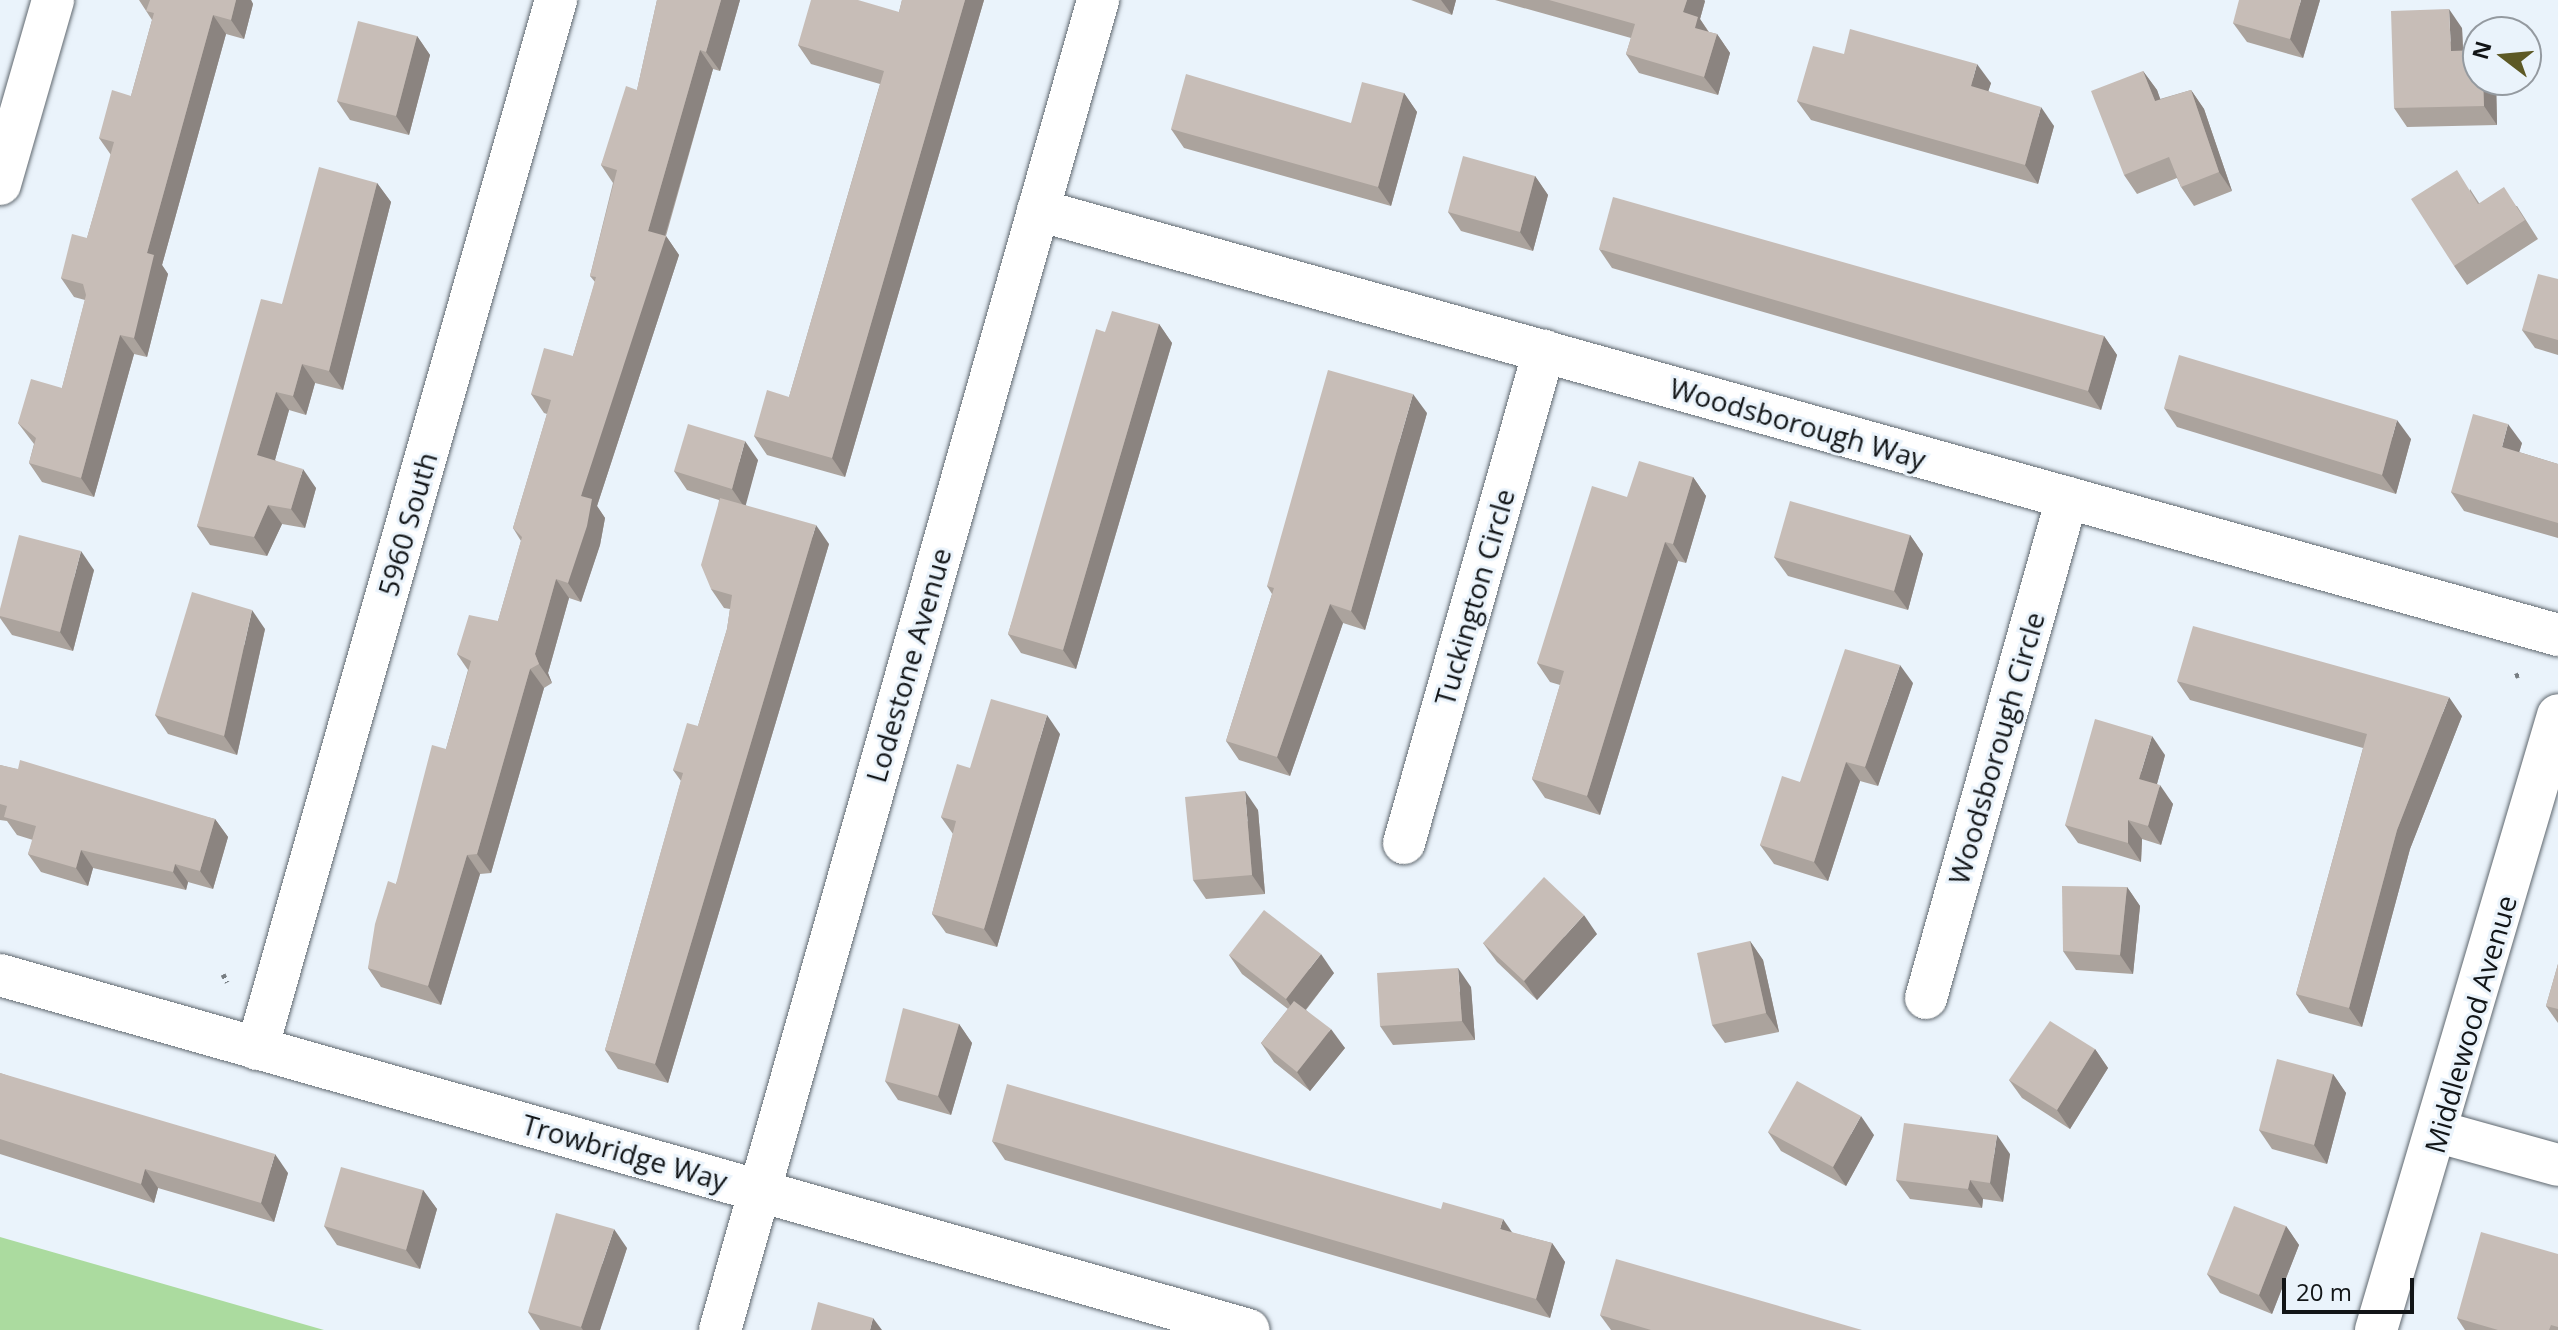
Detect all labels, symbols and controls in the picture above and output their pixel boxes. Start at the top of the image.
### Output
north arrow [2462,16,2542,96]
text: N [2464,37,2498,63]
street label: Woodsborough Way [1666,370,1930,476]
street label: 5960 South [370,448,444,600]
street label: Tuckington Circle [1427,485,1521,709]
street label: Lodestone Avenue [858,544,958,786]
street label: Woodsborough Circle [1941,608,2051,888]
street label: Middlewood Avenue [2417,891,2523,1157]
street label: Trowbridge Way [519,1107,731,1197]
scale bar [2286,1262,2418,1312]
text: 20 m [2296,1275,2352,1308]

